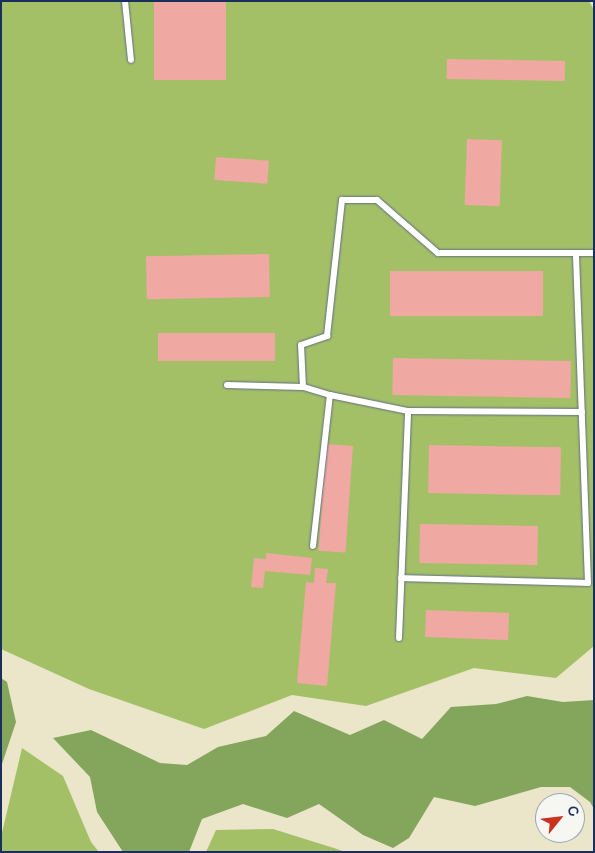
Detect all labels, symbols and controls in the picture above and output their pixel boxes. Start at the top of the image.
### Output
north arrow [535,793,585,843]
text: С [563,803,582,819]

